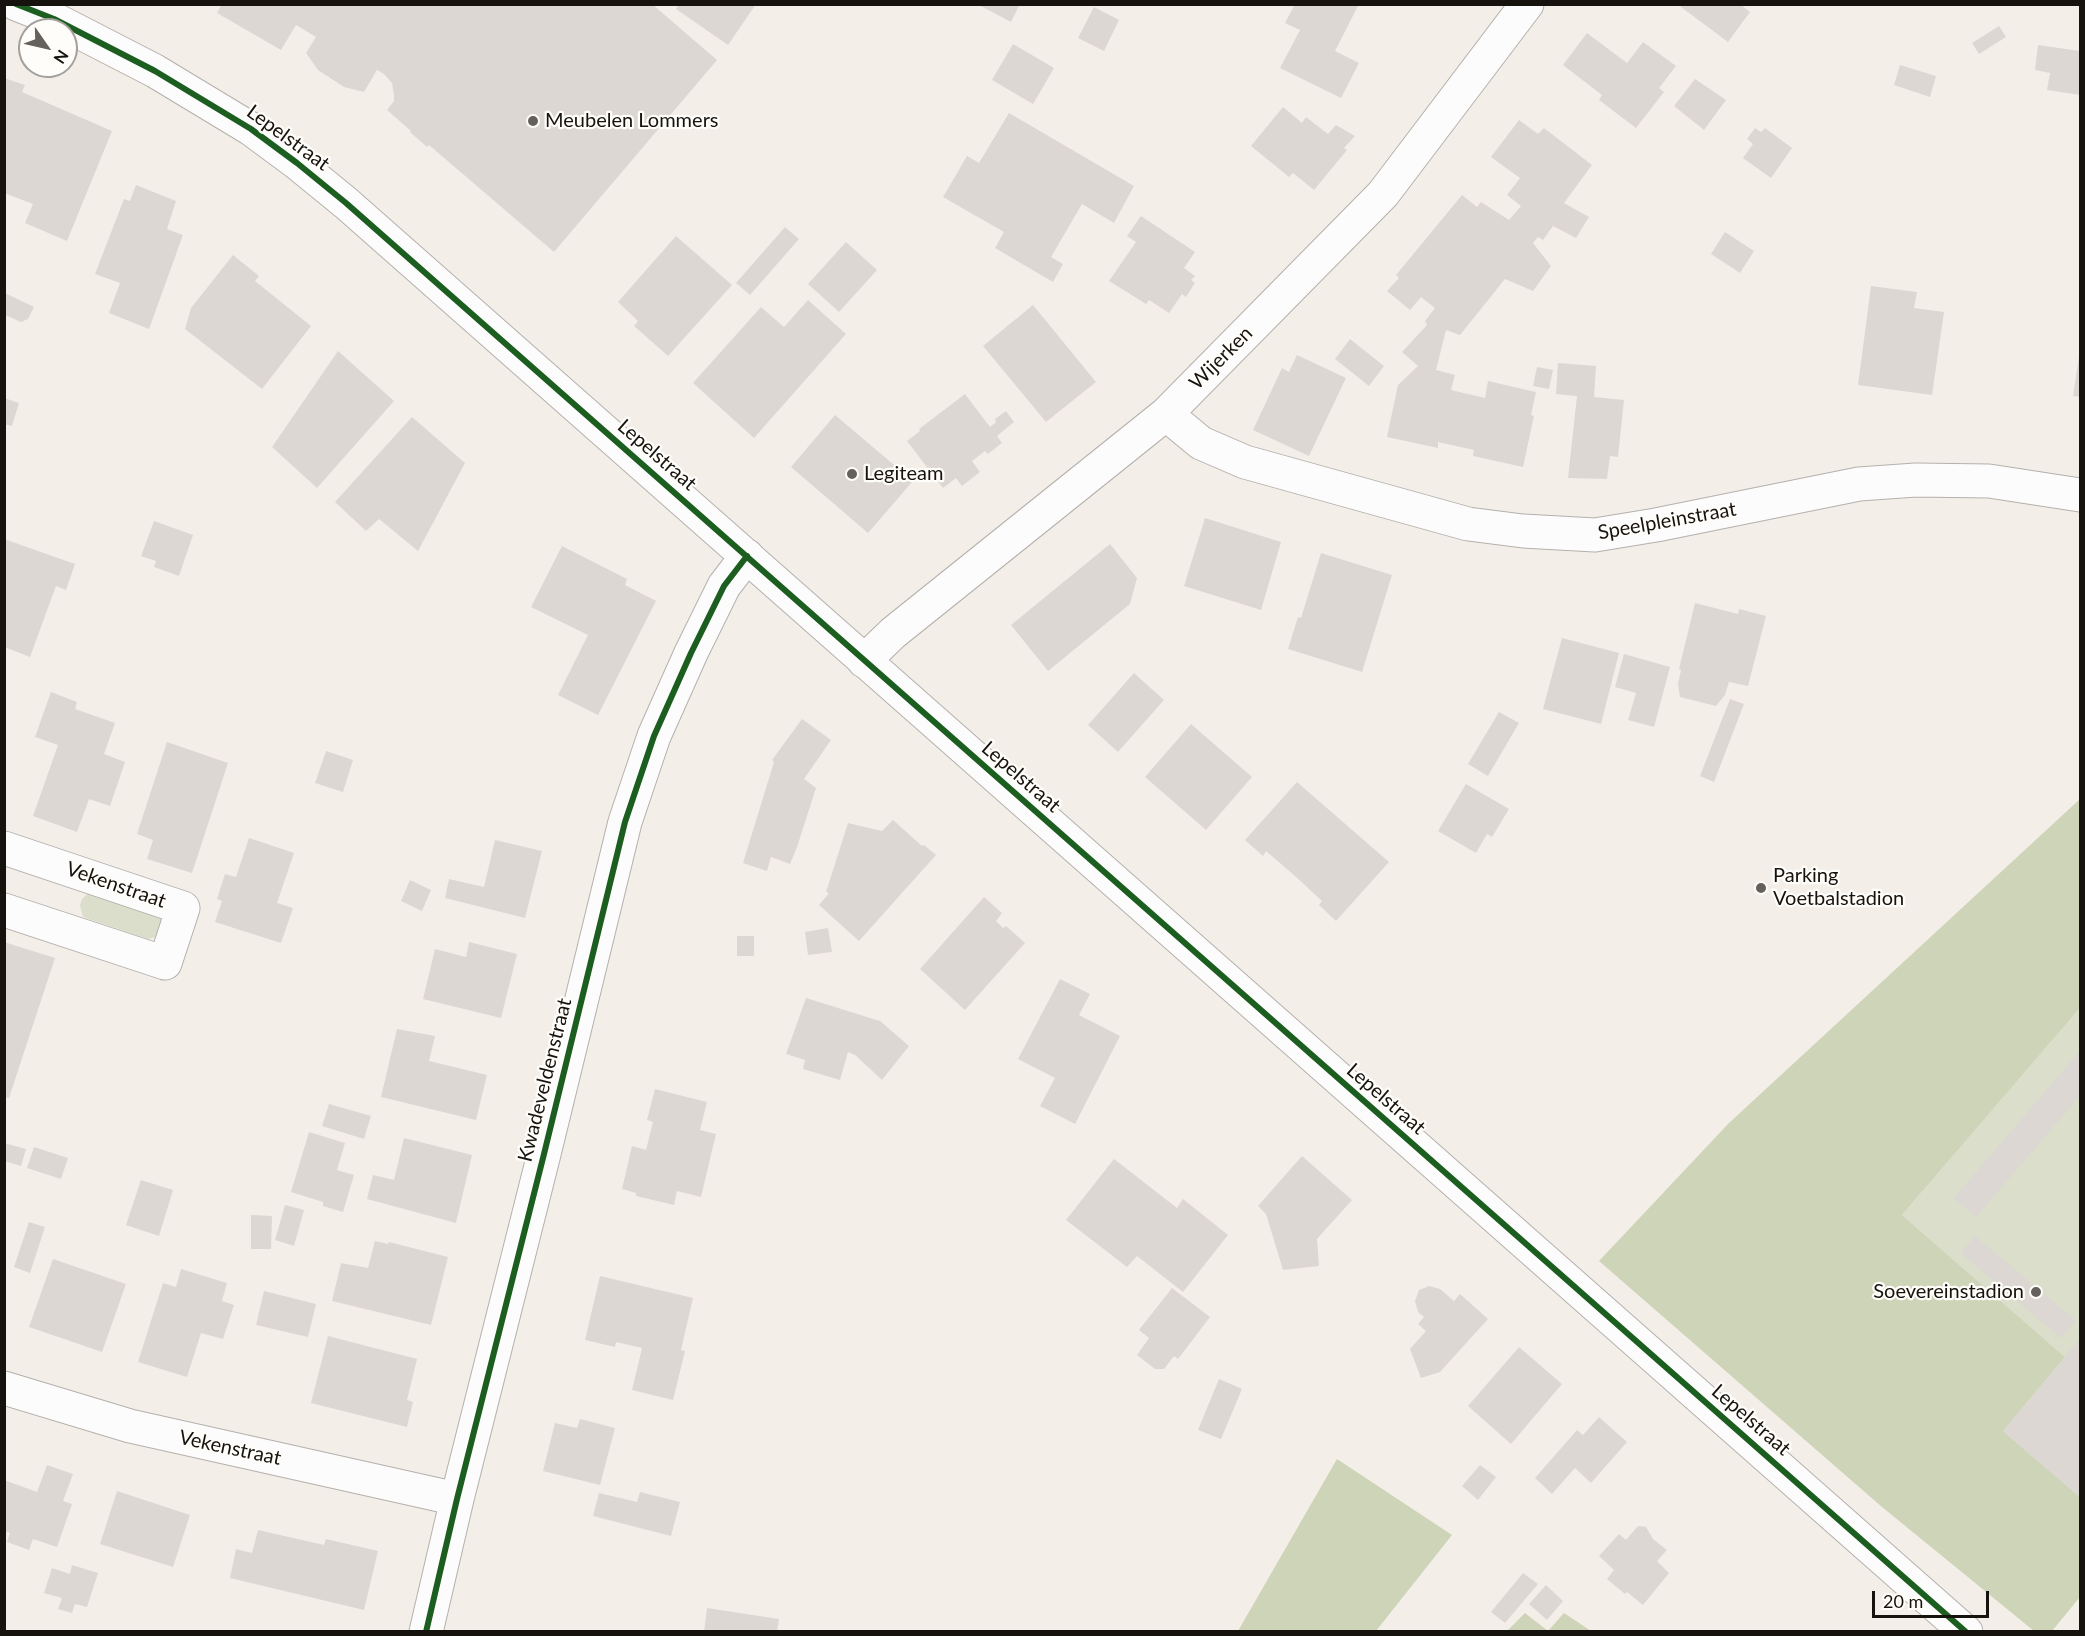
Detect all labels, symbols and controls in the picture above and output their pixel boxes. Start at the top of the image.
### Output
north arrow [18,18,78,78]
text: N [50,47,73,68]
street label: Lepelstraat [242,100,334,176]
place label: Meubelen Lommers [545,109,719,133]
marker: Meubelen Lommers [526,114,540,128]
street label: Wijerken [1184,321,1258,395]
street label: Lepelstraat [613,414,701,496]
place label: Legiteam [864,462,943,486]
marker: Legiteam [845,467,859,481]
street label: Speelpleinstraat [1596,497,1738,545]
street label: Lepelstraat [977,736,1065,818]
street label: Vekenstraat [63,857,169,913]
place label: Parking Voetbalstadion [1773,864,1904,911]
marker: Parking Voetbalstadion [1754,881,1768,895]
street label: Kwadeveldenstraat [513,996,577,1164]
street label: Lepelstraat [1342,1058,1430,1140]
place label: Soevereinstadion [1873,1280,2024,1304]
marker: Soevereinstadion [2029,1285,2043,1299]
street label: Lepelstraat [1707,1379,1795,1461]
street label: Vekenstraat [177,1425,283,1471]
scale bar [1875,1579,1992,1617]
text: 20 m [1883,1590,1923,1612]

